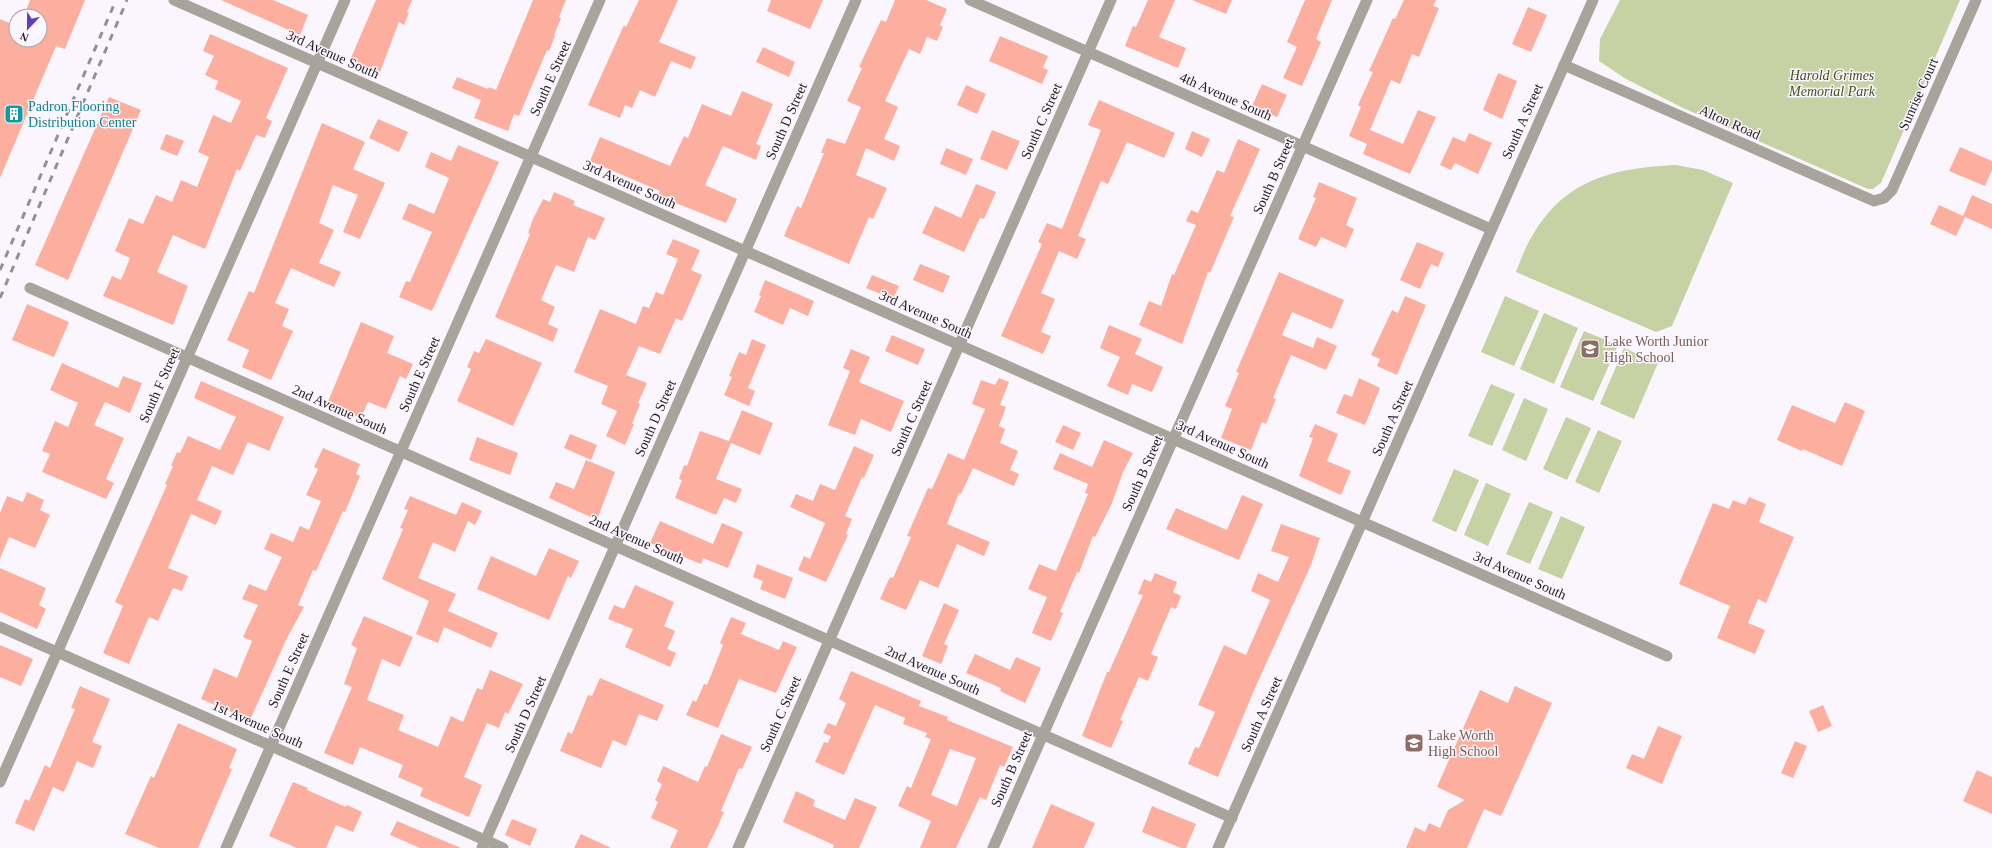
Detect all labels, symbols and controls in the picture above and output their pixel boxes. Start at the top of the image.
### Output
north arrow [8,8,48,48]
street label: 3rd Avenue South [284,27,382,82]
text: N [18,30,30,44]
street label: South E Street [527,38,574,118]
street label: Sunrise Court [1896,56,1941,133]
park label: Harold Grimes Memorial Park [1788,68,1876,99]
street label: 4th Avenue South [1177,69,1274,124]
street label: South D Street [763,80,810,162]
street label: South C Street [1018,81,1065,162]
street label: South A Street [1499,81,1546,161]
place label: Padron Flooring Distribution Center [28,99,137,130]
street label: Alton Road [1697,102,1763,143]
building icon: Padron Flooring Distribution Center [3,103,25,125]
street label: South B Street [1250,136,1297,217]
street label: 3rd Avenue South [581,157,679,212]
street label: 3rd Avenue South [877,287,975,342]
street label: South E Street [396,334,443,414]
place label: Lake Worth Junior High School [1604,334,1709,365]
school or university icon: Lake Worth Junior High School [1579,338,1601,360]
street label: South F Street [136,345,183,425]
street label: South D Street [632,377,679,459]
street label: South C Street [888,378,935,459]
street label: South A Street [1369,378,1416,458]
street label: 2nd Avenue South [290,382,390,437]
street label: 3rd Avenue South [1174,417,1272,472]
street label: South B Street [1119,433,1166,514]
street label: 2nd Avenue South [587,512,687,567]
street label: 3rd Avenue South [1471,548,1569,603]
street label: South E Street [265,630,312,710]
street label: 2nd Avenue South [883,643,983,698]
street label: South D Street [502,673,549,755]
street label: South C Street [757,674,804,755]
street label: South A Street [1238,674,1285,754]
street label: 1st Avenue South [210,698,305,751]
place label: Lake Worth High School [1428,728,1499,759]
street label: South B Street [988,729,1035,810]
school or university icon: Lake Worth High School [1403,732,1425,754]

